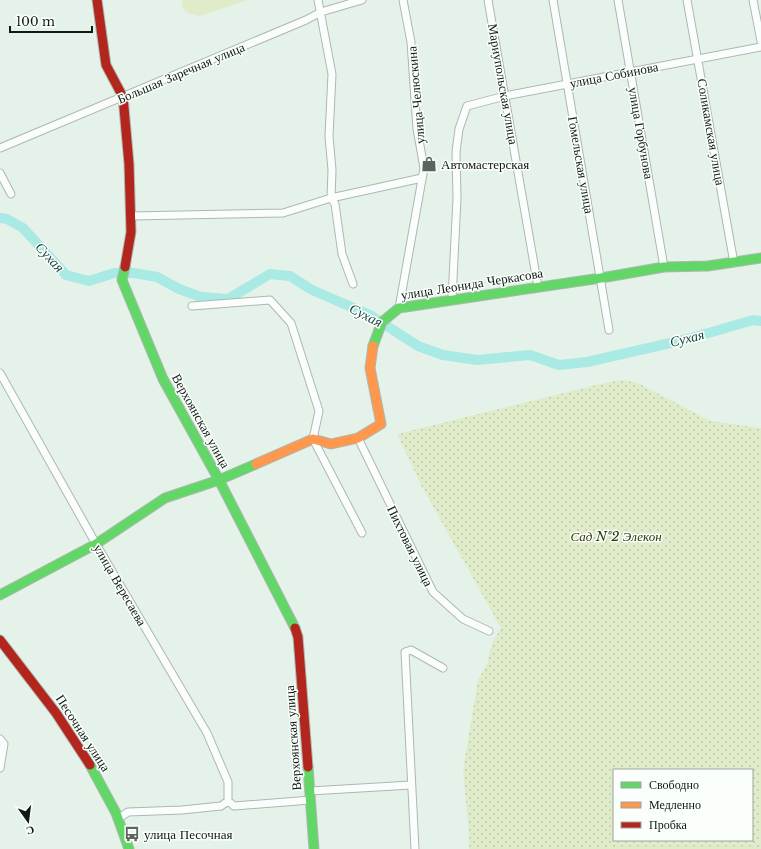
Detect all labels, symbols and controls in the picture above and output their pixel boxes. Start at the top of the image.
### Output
scale bar [10,8,92,34]
text: 100 m [16,14,55,29]
street label: Мариупольская улица [484,22,522,146]
street label: Большая Заречная улица [115,38,248,108]
street label: улица Челюскина [403,45,429,145]
street label: улица Собинова [568,58,660,92]
street label: Соликамская улица [693,77,729,187]
street label: улица Горбунова [625,86,657,180]
street label: Гомельская улица [564,115,598,215]
shop icon: Автомастерская [420,155,438,173]
place label: Автомастерская [441,156,529,173]
water label: Сухая [32,238,68,276]
street label: улица Леонида Черкасова [400,264,544,304]
water label: Сухая [346,299,386,331]
water label: Сухая [668,325,706,351]
street label: Верхоянская улица [168,371,234,472]
street label: Пихтовая улица [383,503,437,590]
park label: Сад №2 Элекон [570,528,662,545]
street label: улица Вересаева [90,541,150,629]
street label: Верхоянская улица [281,685,305,791]
street label: Песочная улица [52,691,114,775]
legend [613,769,753,841]
text: Свободно [649,777,699,792]
text: Медленно [649,797,701,812]
north arrow [8,801,48,841]
text: Пробка [649,817,687,832]
text: С [25,823,36,838]
bus stop icon: улица Песочная [123,825,141,843]
place label: улица Песочная [144,826,233,843]

